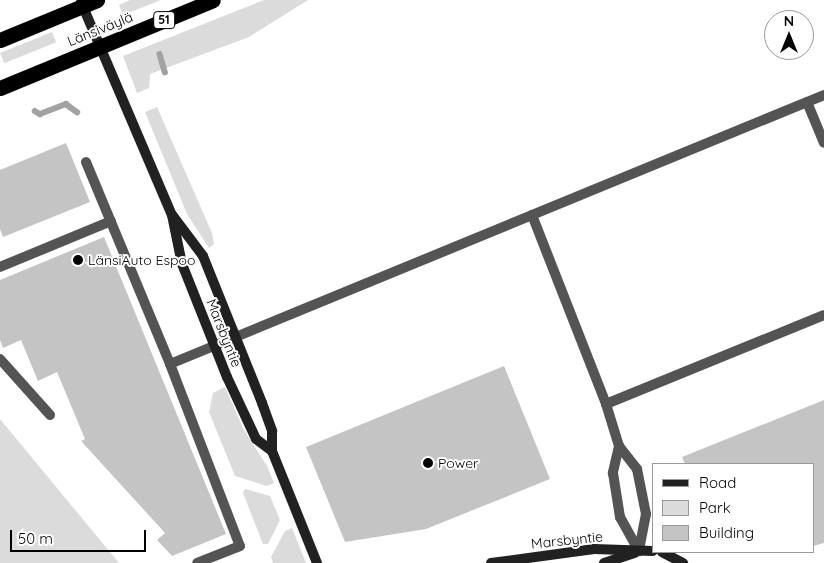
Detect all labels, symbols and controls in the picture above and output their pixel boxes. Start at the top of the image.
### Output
street label: Länsiväylä [65,8,135,50]
road number: 51 [153,10,175,30]
north arrow [764,10,814,60]
text: N [784,12,794,30]
place label: LänsiAuto Espoo [88,252,195,268]
marker: LänsiAuto Espoo [72,254,84,266]
street label: Marsbyntie [203,296,245,370]
place label: Power [438,455,478,471]
marker: Power [422,457,434,469]
legend [652,463,814,553]
text: Road [699,473,736,492]
text: Park [699,498,731,517]
scale bar [12,520,149,552]
text: Building [699,523,754,542]
street label: Marsbyntie [530,528,604,552]
text: 50 m [18,529,53,548]

